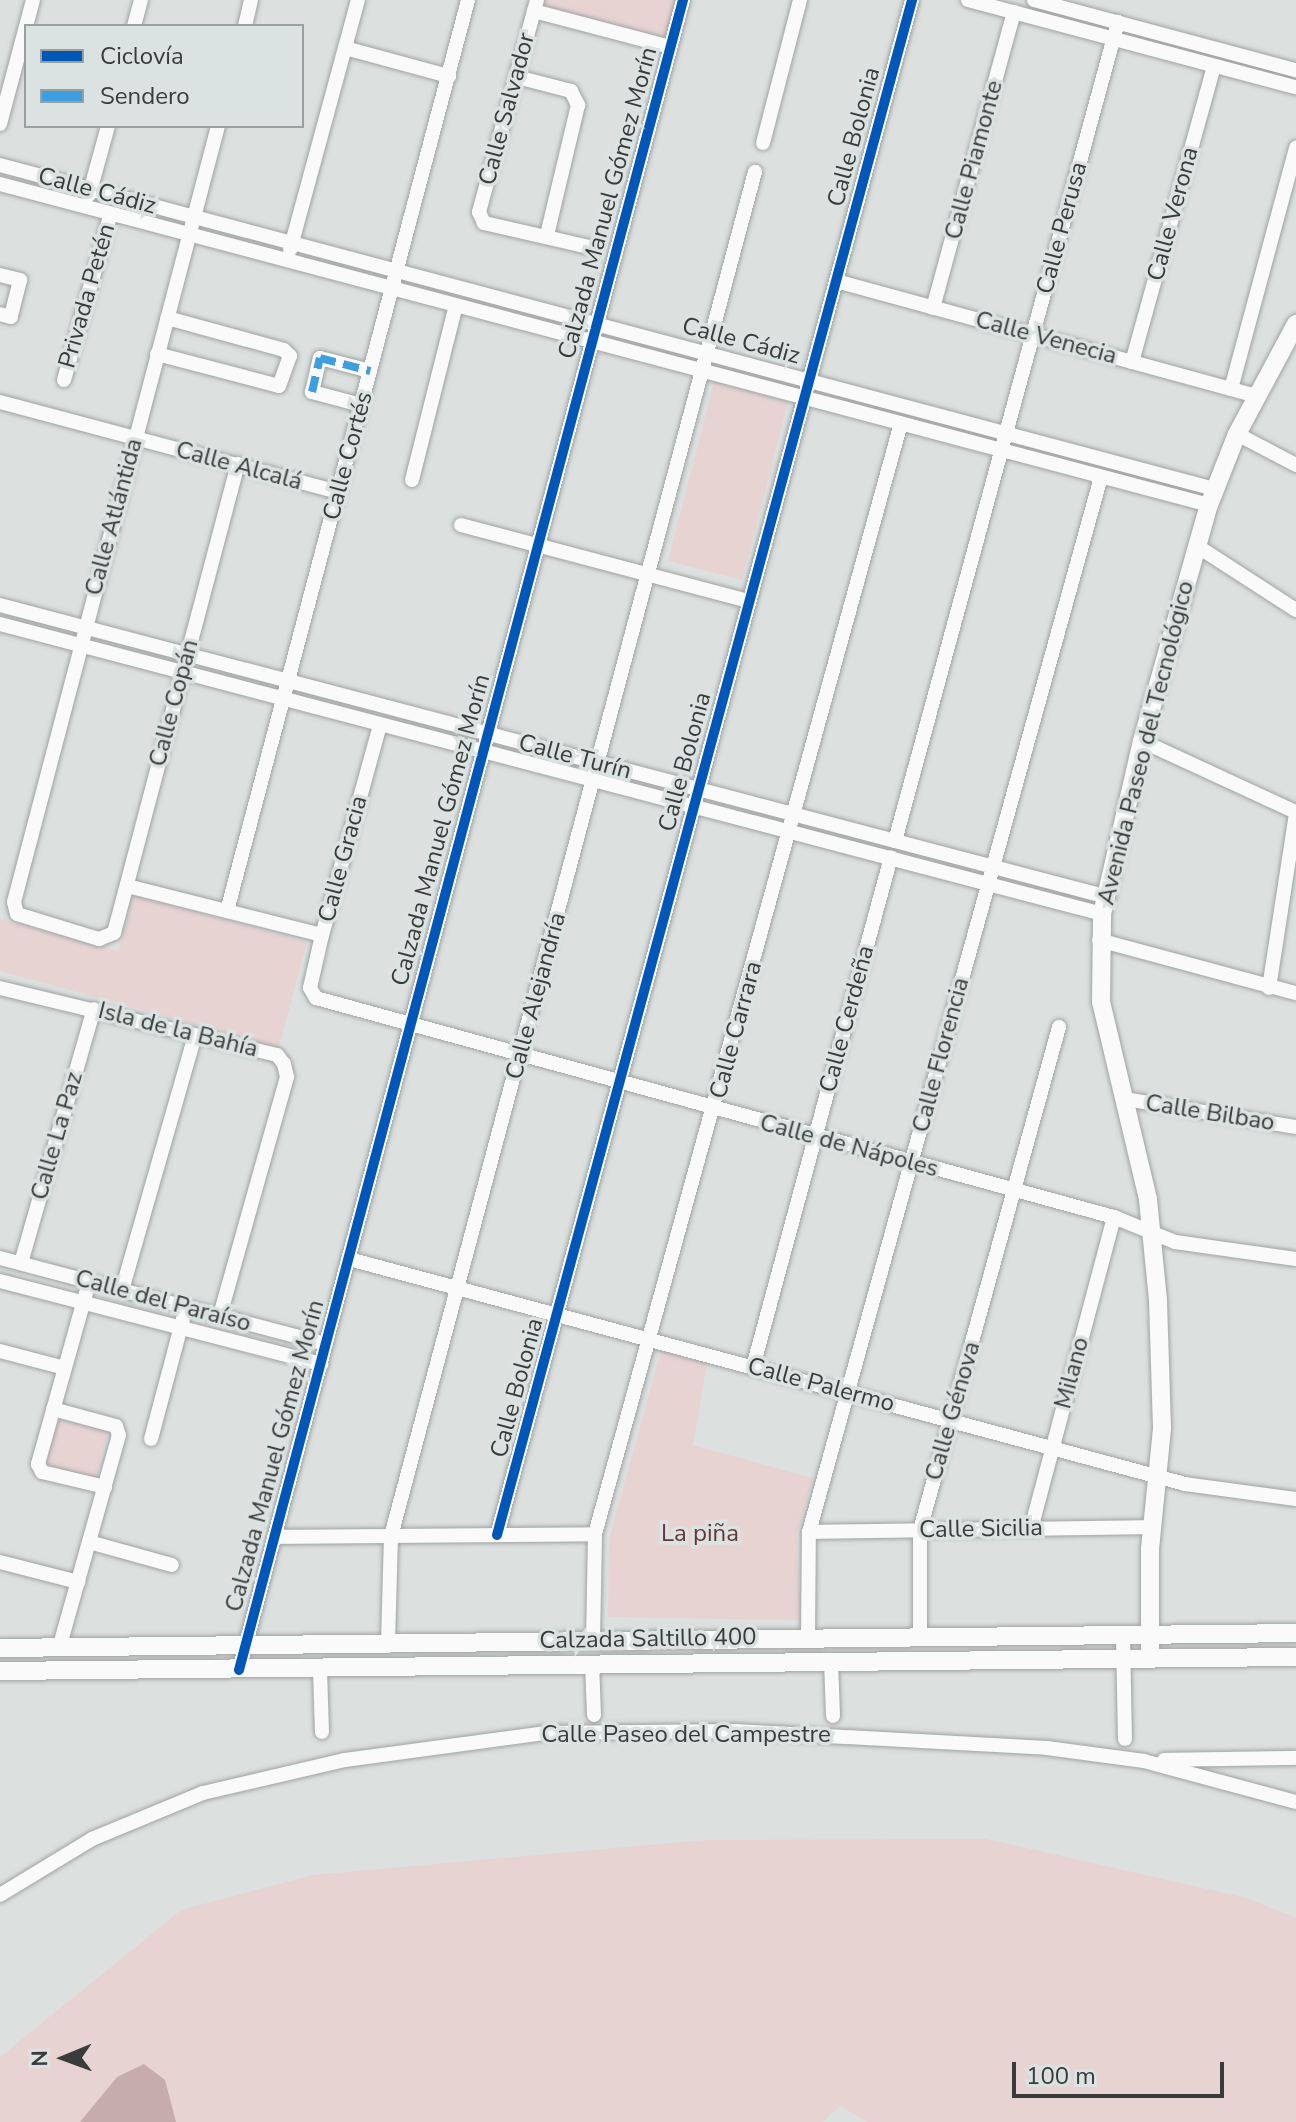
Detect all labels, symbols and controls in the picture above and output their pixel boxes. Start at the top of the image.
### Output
legend [24,24,304,128]
street label: Calle Salvador [473,30,541,188]
text: Ciclovía [100,40,184,72]
street label: Calzada Manuel Gómez Morín [552,44,664,362]
street label: Calle Bolonia [822,64,886,210]
street label: Calle Piamonte [939,77,1009,243]
text: Sendero [100,80,190,112]
street label: Calle Verona [1141,144,1205,284]
street label: Calle Perusa [1031,159,1093,297]
street label: Calle Cádiz [35,161,159,221]
street label: Privada Petén [53,220,121,372]
street label: Calle Venecia [972,305,1120,371]
street label: Calle Cádiz [679,311,803,371]
street label: Calle Cortés [317,389,379,523]
street label: Calle Atlántida [79,435,149,599]
street label: Calle Alcalá [173,435,305,497]
street label: Avenida Paseo del Tecnológico [1092,578,1200,908]
street label: Calle Copán [143,636,205,770]
street label: Calzada Manuel Gómez Morín [385,671,497,989]
street label: Calle Bolonia [653,689,717,835]
street label: Calle Turín [516,728,634,786]
street label: Calle Gracia [312,793,374,925]
street label: Calle Alejandría [500,909,572,1083]
street label: Calle Cerdeña [814,942,880,1096]
street label: Calle Carrara [704,958,768,1102]
street label: Calle Florencia [906,974,976,1136]
street label: Isla de la Bahía [95,996,261,1064]
street label: Calle La Paz [25,1069,89,1203]
street label: Calle Bilbao [1143,1089,1277,1137]
street label: Calle de Nápoles [757,1108,941,1184]
street label: Calle del Paraíso [72,1264,254,1338]
street label: Calzada Manuel Gómez Morín [219,1297,331,1615]
street label: Calle Bolonia [485,1315,549,1461]
street label: Milano [1049,1334,1095,1412]
street label: Calle Génova [919,1338,987,1484]
street label: Calle Palermo [744,1352,898,1418]
street label: Calle Sicilia [919,1514,1043,1544]
park label: La piña [661,1520,739,1548]
street label: Calzada Saltillo 400 [539,1623,757,1655]
street label: Calle Paseo del Campestre [541,1721,831,1749]
north arrow [24,2018,104,2098]
scale bar [1016,2046,1228,2096]
text: N [25,2050,55,2067]
text: 100 m [1026,2060,1096,2092]

